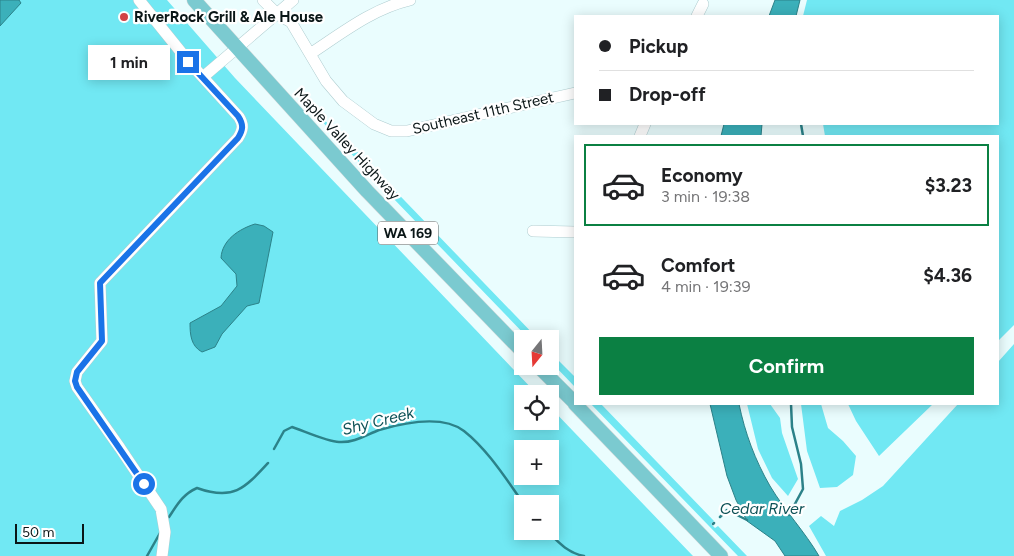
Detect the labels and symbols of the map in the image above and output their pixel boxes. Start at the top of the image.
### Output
place label: RiverRock Grill & Ale House [134,8,324,26]
marker: RiverRock Grill & Ale House [118,11,130,23]
callout: 1 min [88,44,170,80]
route end [177,51,199,73]
street label: Maple Valley Highway [290,84,404,204]
street label: Southeast 11th Street [410,88,556,138]
road number: WA 169 [378,222,438,244]
north arrow [514,330,559,375]
water label: Shy Creek [340,403,417,439]
route start [133,473,155,495]
water label: Cedar River [720,499,805,518]
scale bar [15,521,84,544]

